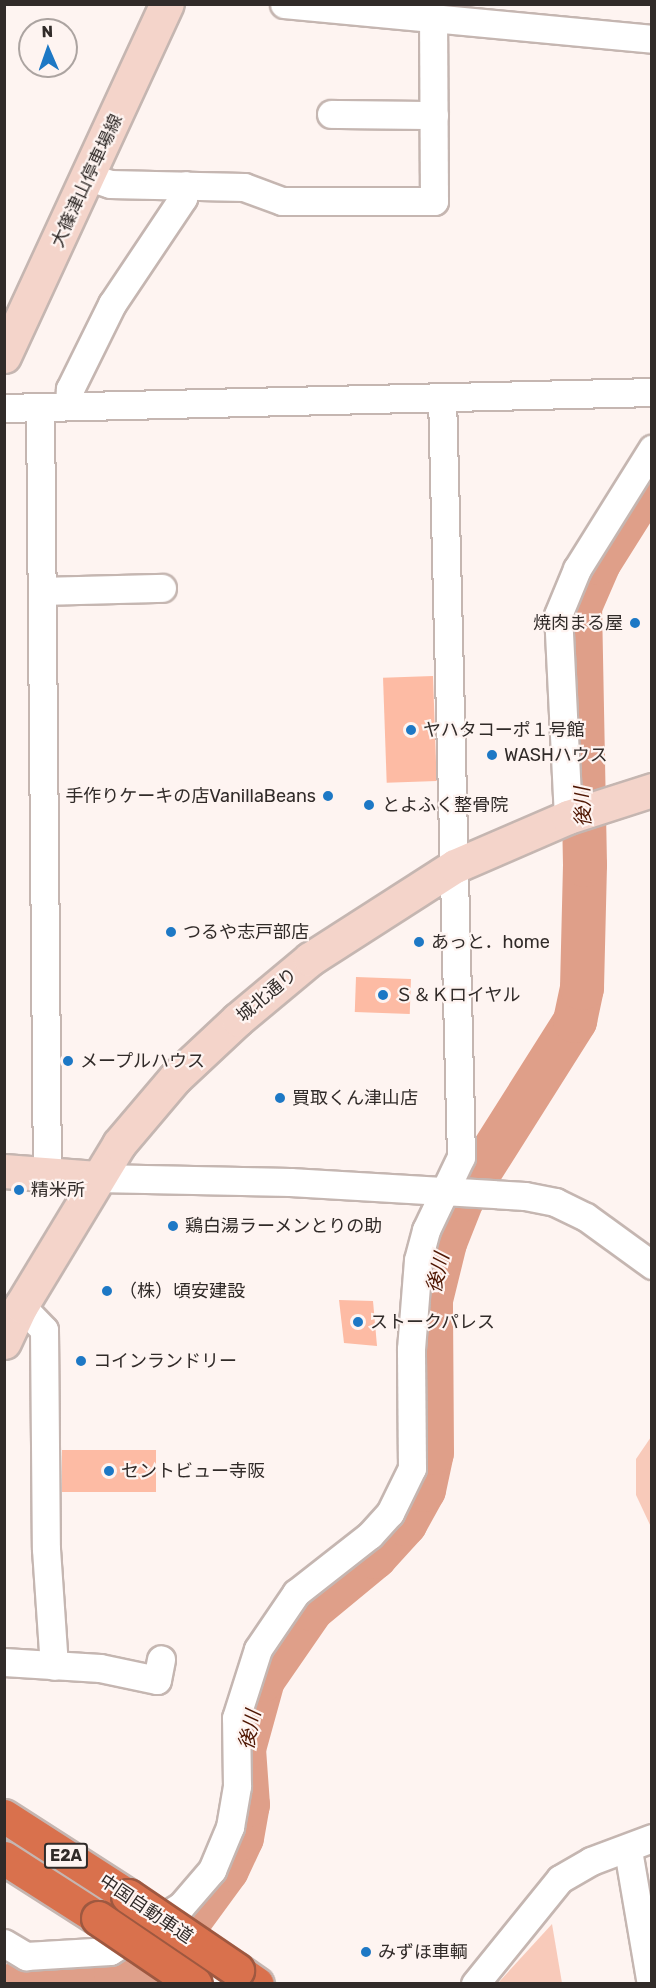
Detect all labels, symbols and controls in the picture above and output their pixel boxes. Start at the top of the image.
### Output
north arrow [18,18,78,78]
text: N [41,22,54,41]
street label: 大篠津山停車場線 [47,111,127,251]
place label: 焼肉まる屋 [533,612,623,634]
marker: 焼肉まる屋 [628,616,642,630]
place label: ヤハタコーポ１号館 [423,719,585,741]
marker: ヤハタコーポ１号館 [404,723,418,737]
place label: WASHハウス [504,744,608,766]
marker: WASHハウス [485,748,499,762]
place label: 手作りケーキの店VanillaBeans [65,785,316,807]
water label: 後川 [570,787,596,827]
marker: 手作りケーキの店VanillaBeans [321,789,335,803]
place label: とよふく整骨院 [382,794,508,816]
marker: とよふく整骨院 [360,796,378,814]
place label: つるや志戸部店 [183,921,309,943]
marker: つるや志戸部店 [164,925,178,939]
place label: あっと．home [431,931,550,953]
marker: あっと．home [412,935,426,949]
street label: 城北通り [232,964,302,1026]
place label: Ｓ＆Ｋロイヤル [395,984,521,1006]
marker: Ｓ＆Ｋロイヤル [376,988,390,1002]
place label: メープルハウス [80,1050,206,1072]
marker: メープルハウス [61,1054,75,1068]
place label: 買取くん津山店 [292,1087,418,1109]
marker: 買取くん津山店 [273,1091,287,1105]
place label: 精米所 [31,1179,85,1201]
marker: 精米所 [12,1183,26,1197]
place label: 鶏白湯ラーメンとりの助 [185,1215,383,1237]
marker: 鶏白湯ラーメンとりの助 [166,1219,180,1233]
water label: 後川 [422,1251,454,1295]
place label: （株）頃安建設 [119,1280,245,1302]
marker: （株）頃安建設 [100,1284,114,1298]
place label: ストークパレス [370,1311,496,1333]
marker: ストークパレス [351,1315,365,1329]
place label: コインランドリー [93,1350,237,1372]
marker: コインランドリー [74,1354,88,1368]
place label: セントビュー寺阪 [121,1460,265,1482]
marker: セントビュー寺阪 [102,1464,116,1478]
water label: 後川 [234,1708,266,1752]
road number: E2A [44,1843,88,1869]
street label: 中国自動車道 [95,1870,197,1948]
place label: みずほ車輌 [378,1941,468,1963]
marker: みずほ車輌 [359,1945,373,1959]

